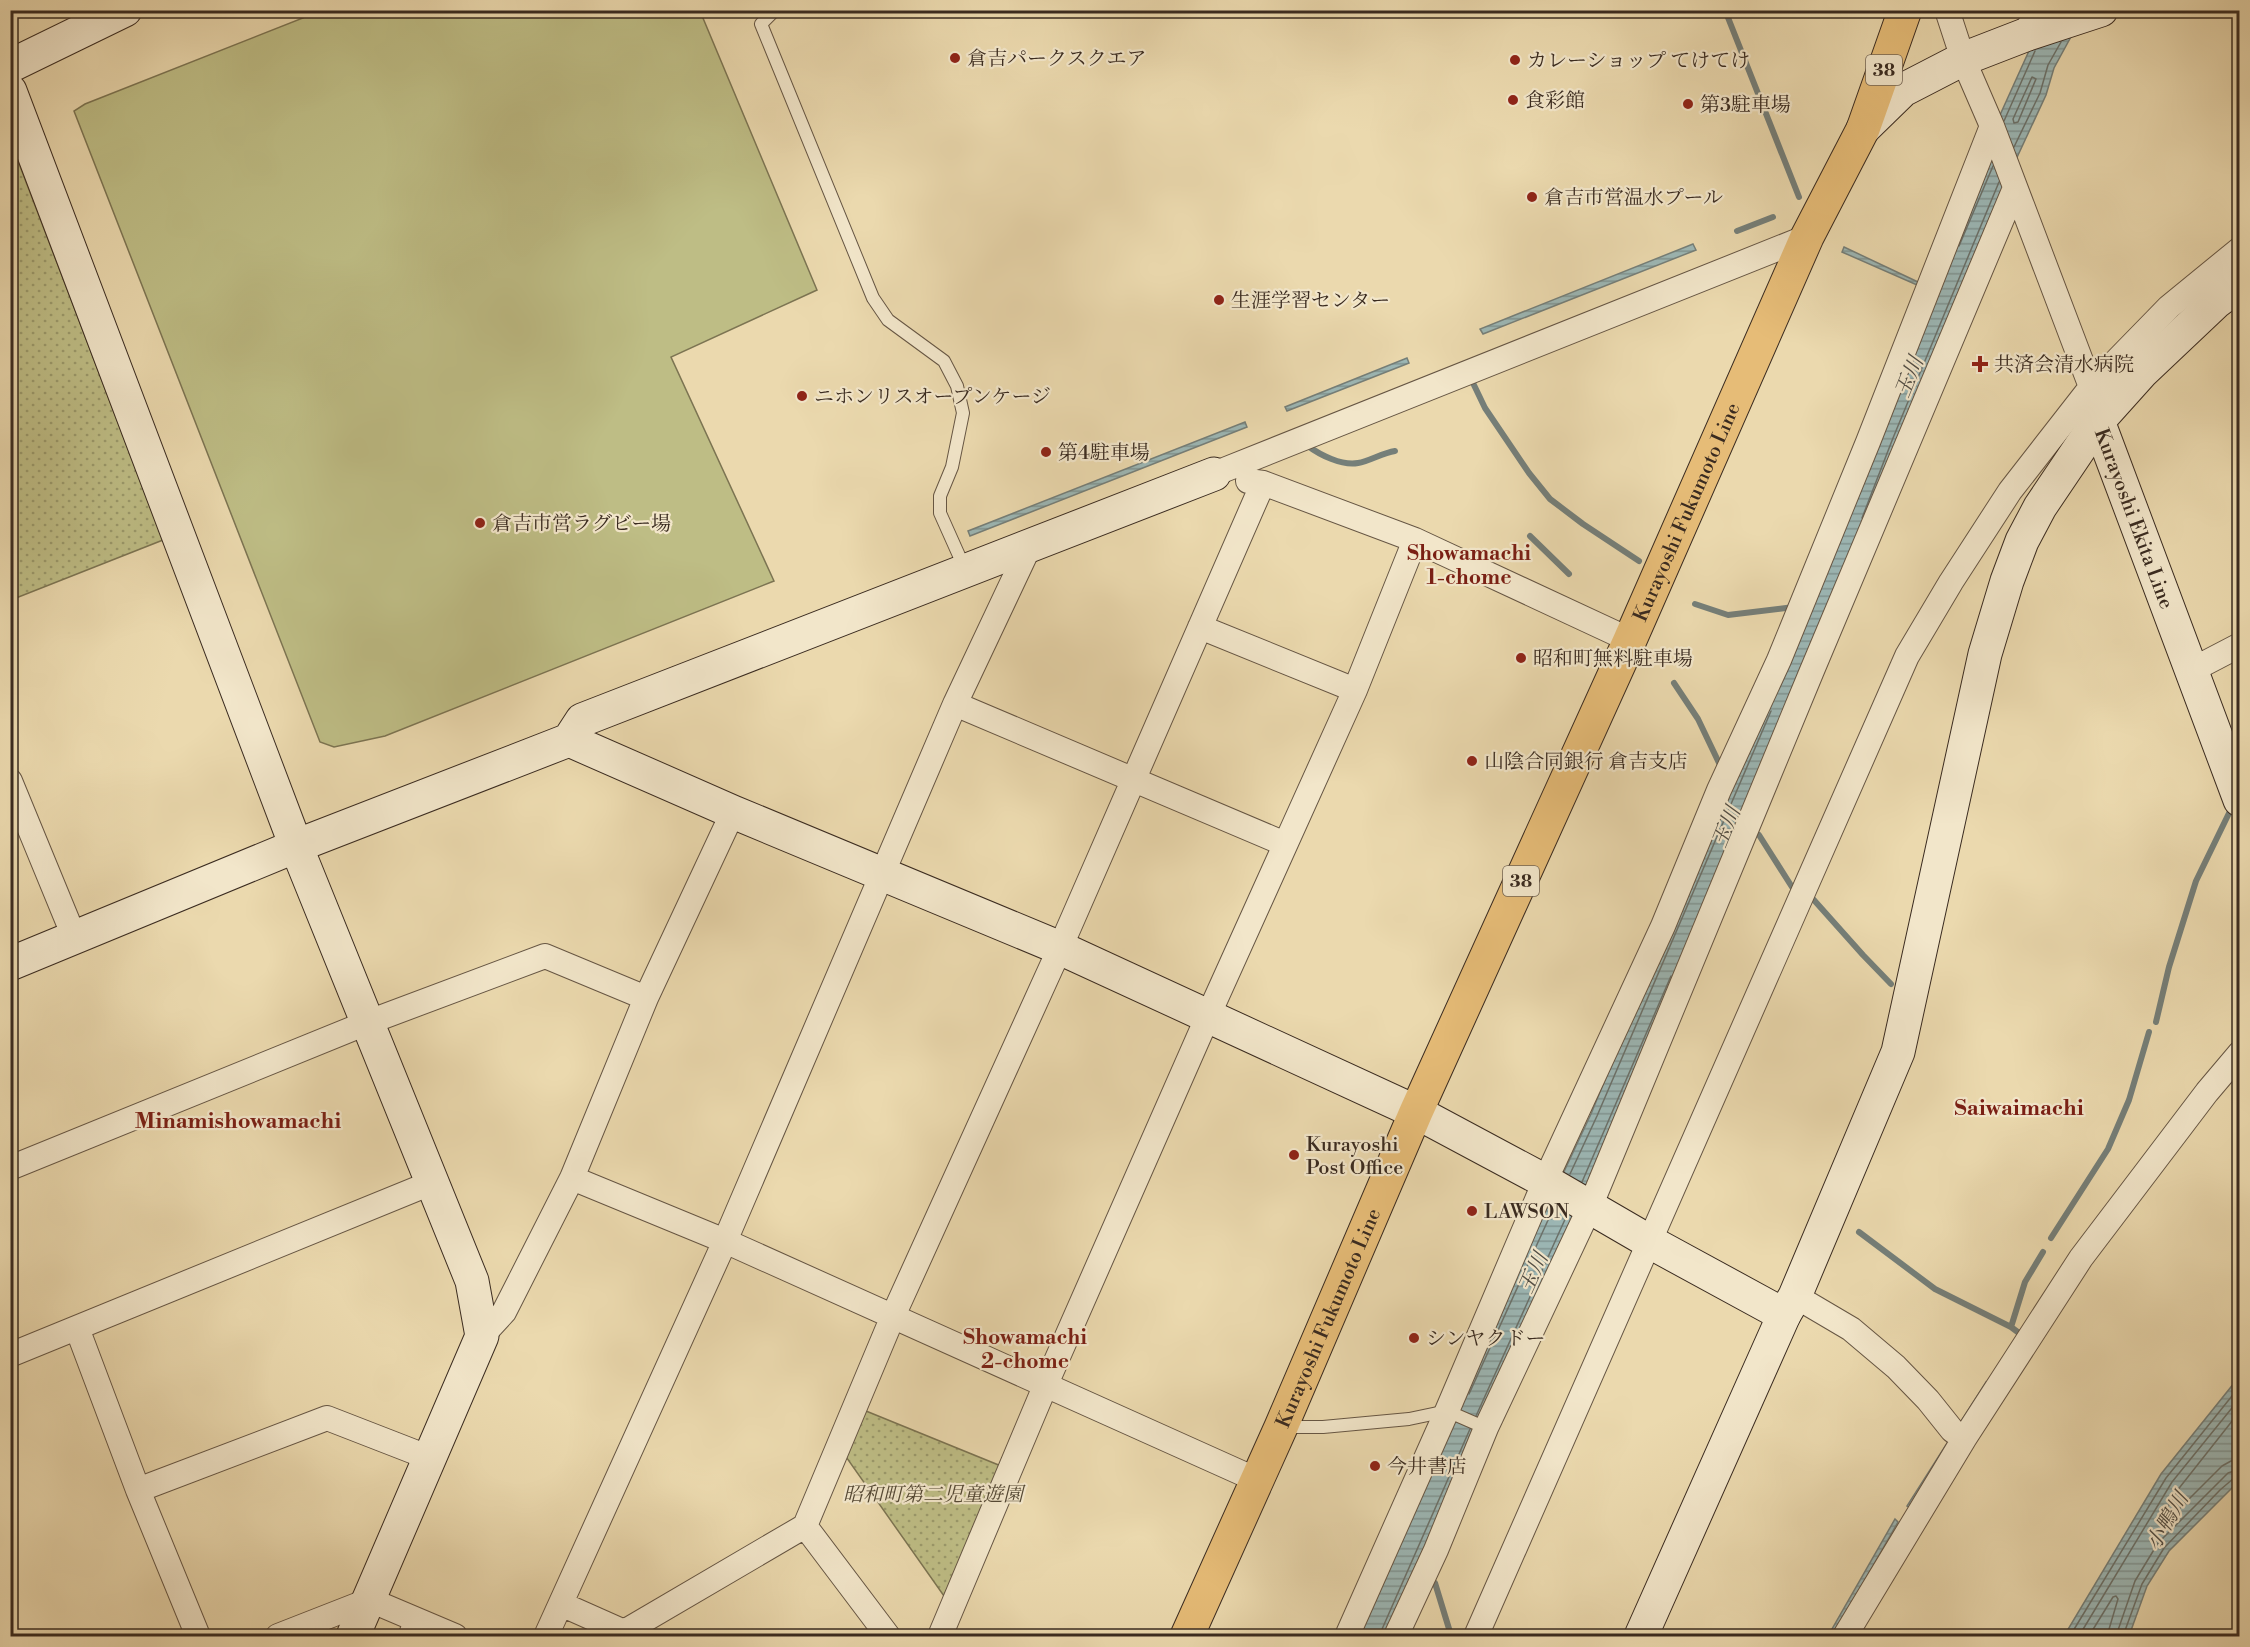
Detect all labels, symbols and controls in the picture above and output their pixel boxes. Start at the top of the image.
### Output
place label: 倉吉パークスクエア [967,47,1146,72]
place label: カレーショップ てけてけ [1527,49,1750,74]
marker: 倉吉パークスクエア [948,51,962,65]
marker: カレーショップ てけてけ [1508,53,1522,67]
road number: 38 [1866,55,1902,85]
place label: 食彩館 [1525,89,1585,114]
marker: 食彩館 [1506,93,1520,107]
place label: 第3駐車場 [1700,93,1791,118]
marker: 第3駐車場 [1681,97,1695,111]
place label: 倉吉市営温水プール [1544,186,1723,211]
marker: 倉吉市営温水プール [1525,190,1539,204]
place label: 生涯学習センター [1231,289,1390,314]
marker: 生涯学習センター [1212,293,1226,307]
water label: 玉川 [1890,351,1931,402]
place label: 共済会清水病院 [1994,353,2134,378]
marker: 共済会清水病院 [1971,355,1989,373]
place label: ニホンリスオープンケージ [814,385,1051,410]
marker: ニホンリスオープンケージ [795,389,809,403]
street label: Kurayoshi Fukumoto Line [1629,399,1747,626]
street label: Kurayoshi Ekita Line [2088,425,2178,613]
place label: 第4駐車場 [1058,441,1150,466]
marker: 第4駐車場 [1039,445,1053,459]
place label: 倉吉市営ラグビー場 [492,512,671,537]
marker: 倉吉市営ラグビー場 [473,516,487,530]
district label: Showamachi 1-chome [1407,541,1531,591]
place label: 昭和町無料駐車場 [1533,647,1693,672]
marker: 昭和町無料駐車場 [1514,651,1528,665]
place label: 山陰合同銀行 倉吉支店 [1484,750,1688,775]
marker: 山陰合同銀行 倉吉支店 [1465,754,1479,768]
water label: 玉川 [1707,801,1748,852]
road number: 38 [1503,866,1539,896]
district label: Saiwaimachi [1954,1095,2084,1122]
district label: Minamishowamachi [135,1108,341,1135]
place label: Kurayoshi Post Office [1306,1133,1403,1181]
marker: Kurayoshi Post Office [1287,1148,1301,1162]
place label: LAWSON [1484,1200,1569,1225]
marker: LAWSON [1465,1204,1479,1218]
street label: Kurayoshi Fukumoto Line [1271,1205,1387,1432]
water label: 玉川 [1513,1247,1555,1298]
district label: Showamachi 2-chome [963,1325,1087,1375]
place label: シンヤクドー [1426,1327,1546,1352]
marker: シンヤクドー [1407,1331,1421,1345]
place label: 今井書店 [1387,1455,1467,1480]
marker: 今井書店 [1368,1459,1382,1473]
park label: 昭和町第二児童遊園 [843,1483,1026,1508]
water label: 小鴨川 [2141,1486,2196,1555]

